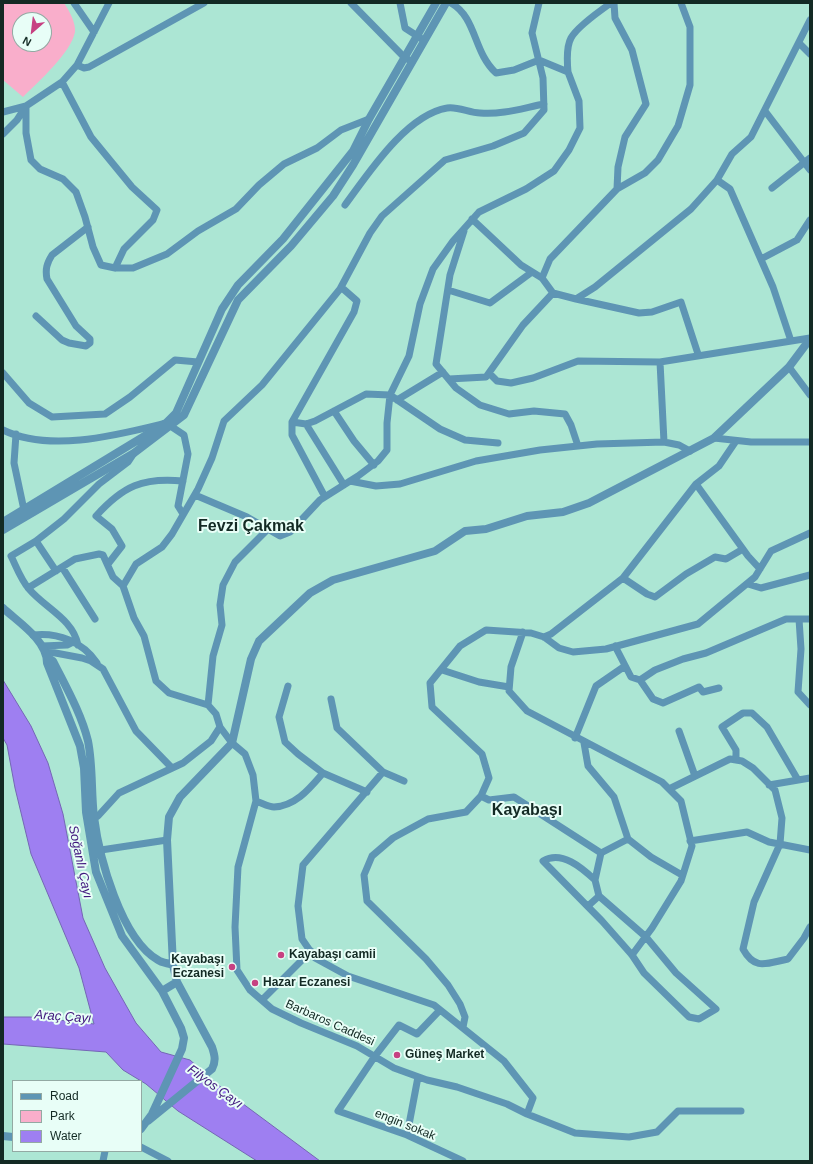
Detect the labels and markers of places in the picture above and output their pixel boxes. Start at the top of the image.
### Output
place label: Kayabaşı camii [289,948,376,962]
marker: Kayabaşı camii [276,950,286,960]
place label: Kayabaşı Eczanesi [171,953,224,981]
marker: Kayabaşı Eczanesi [227,962,237,972]
place label: Hazar Eczanesi [263,976,350,990]
marker: Hazar Eczanesi [250,978,260,988]
place label: Güneş Market [405,1048,484,1062]
marker: Güneş Market [392,1050,402,1060]

